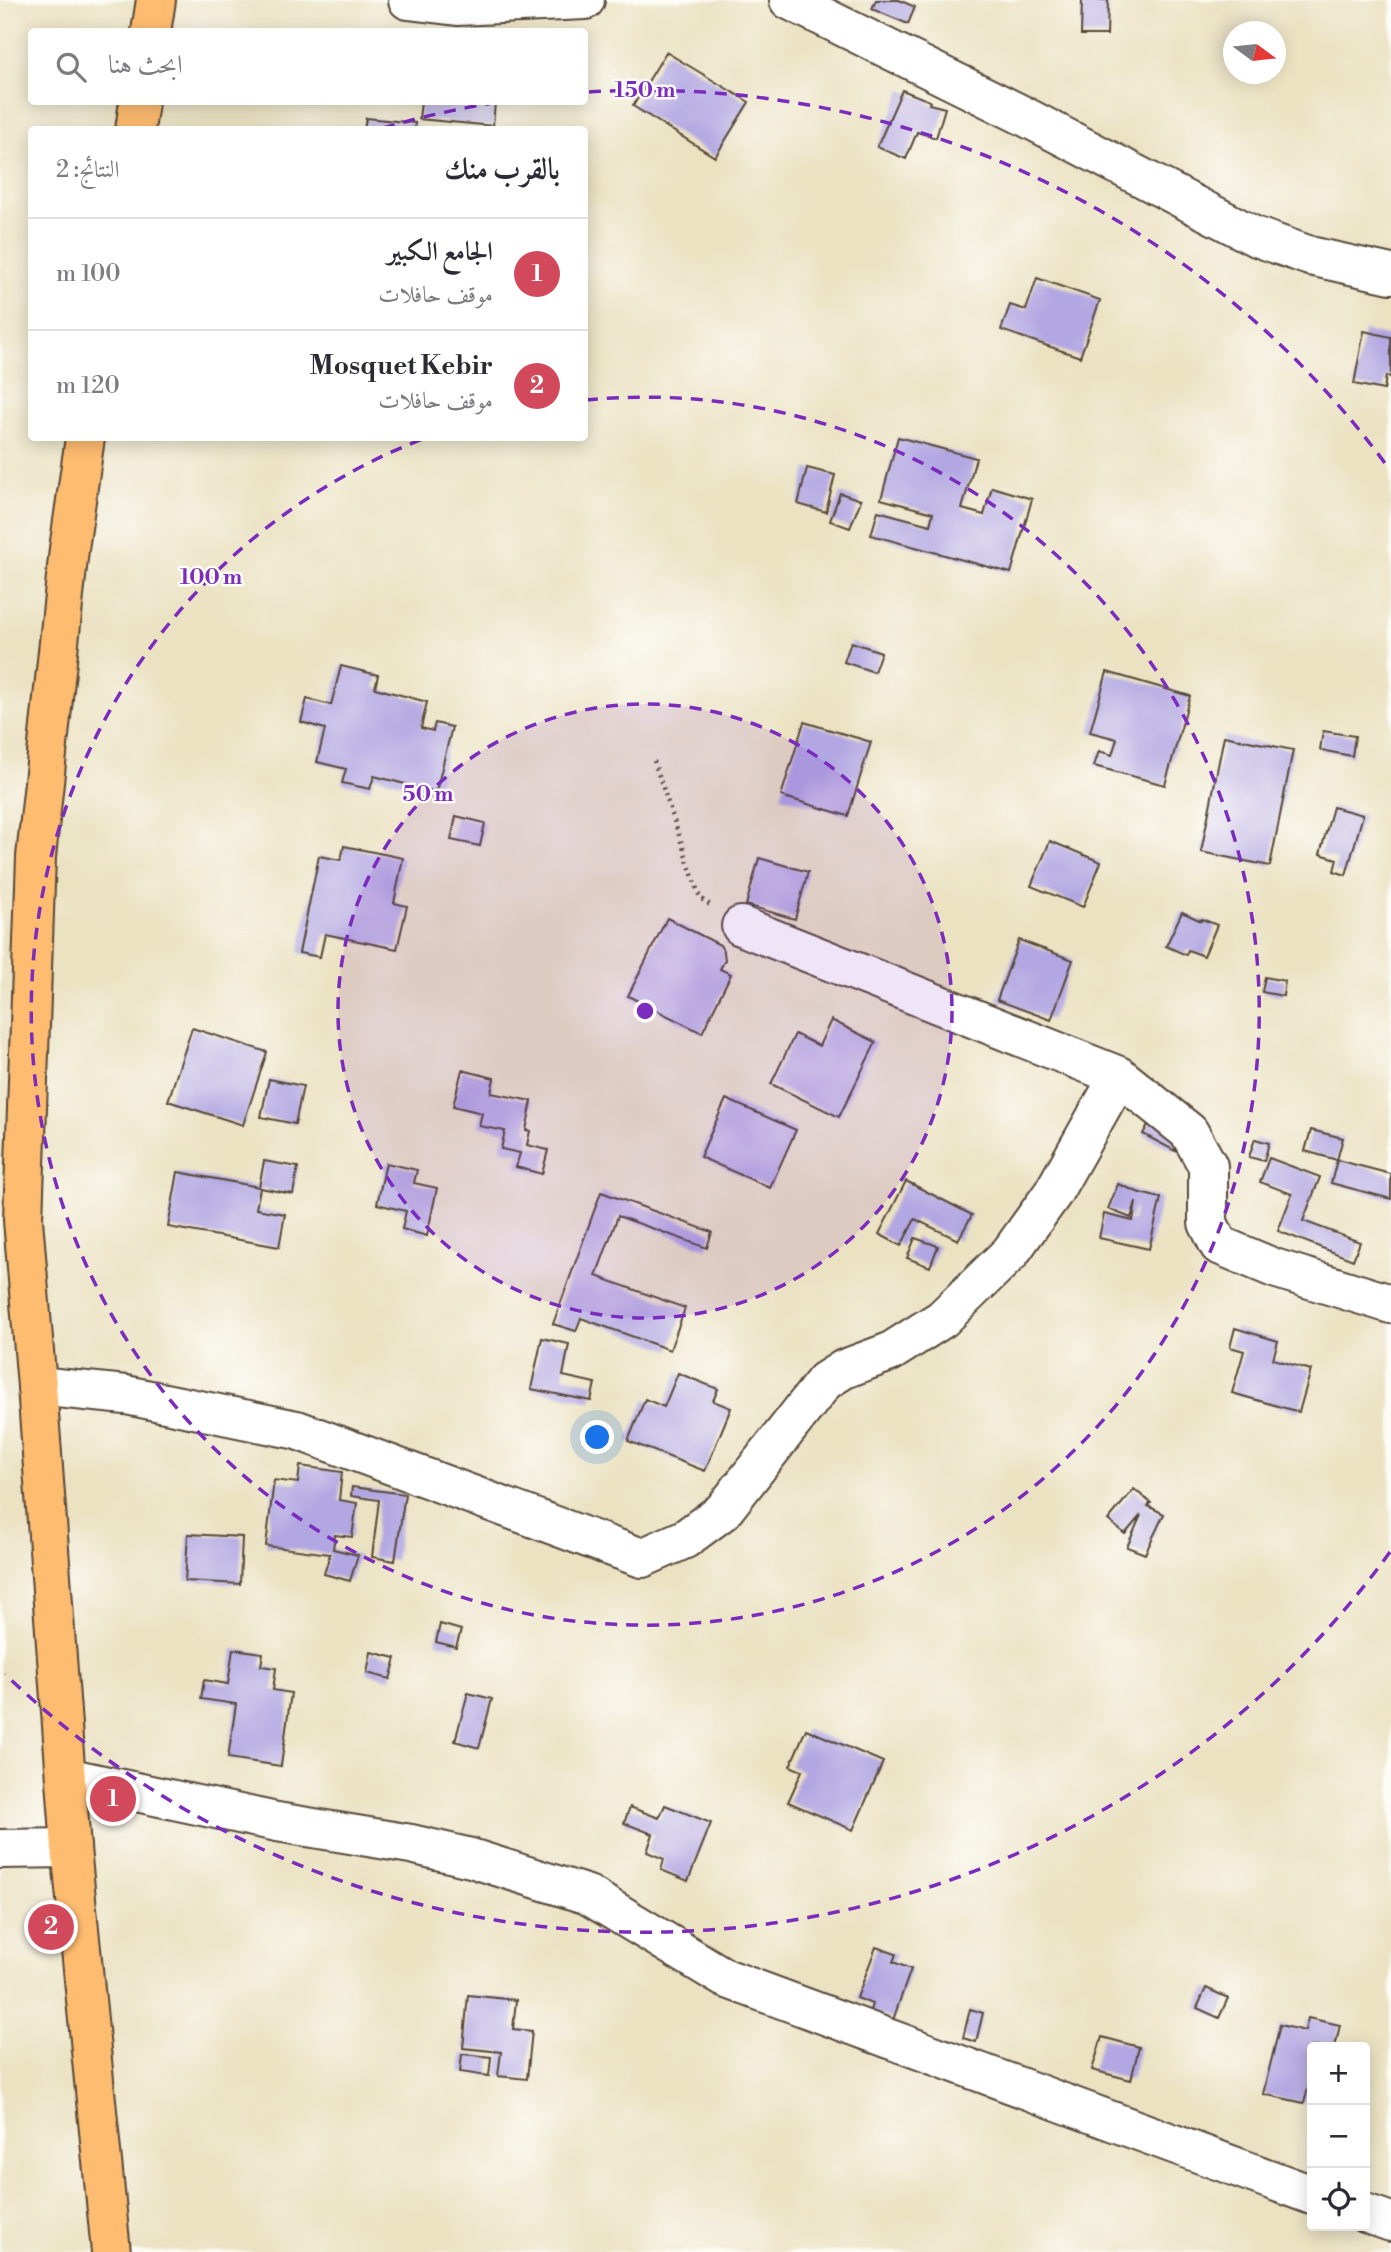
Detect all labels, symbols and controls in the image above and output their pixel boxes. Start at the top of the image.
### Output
north arrow [1223,21,1286,84]
search box [28,28,588,105]
icon: search [52,48,90,86]
text: ابحث هنا [108,49,183,81]
text: 150 m [615,78,675,104]
text: بالقرب منك [444,151,560,189]
text: النتائج: 2 [56,156,119,184]
text: الجامع الكبير [387,236,493,268]
text: 100 m [56,260,121,288]
text: 1 [531,260,543,288]
text: موقف حافلات [378,281,493,309]
text: Mosquet Kebir [310,350,493,382]
text: 120 m [56,372,120,400]
text: 2 [530,372,544,400]
text: موقف حافلات [378,387,493,415]
text: 100 m [180,565,242,591]
text: 50 m [403,782,453,808]
centre of rings [633,999,657,1023]
your location [580,1420,614,1454]
pin: 1 [90,1773,136,1825]
pin: 2 [28,1901,74,1953]
map controls [1307,2042,1370,2231]
button: + [1307,2042,1370,2105]
button: − [1307,2105,1370,2168]
button: locate [1307,2168,1370,2231]

